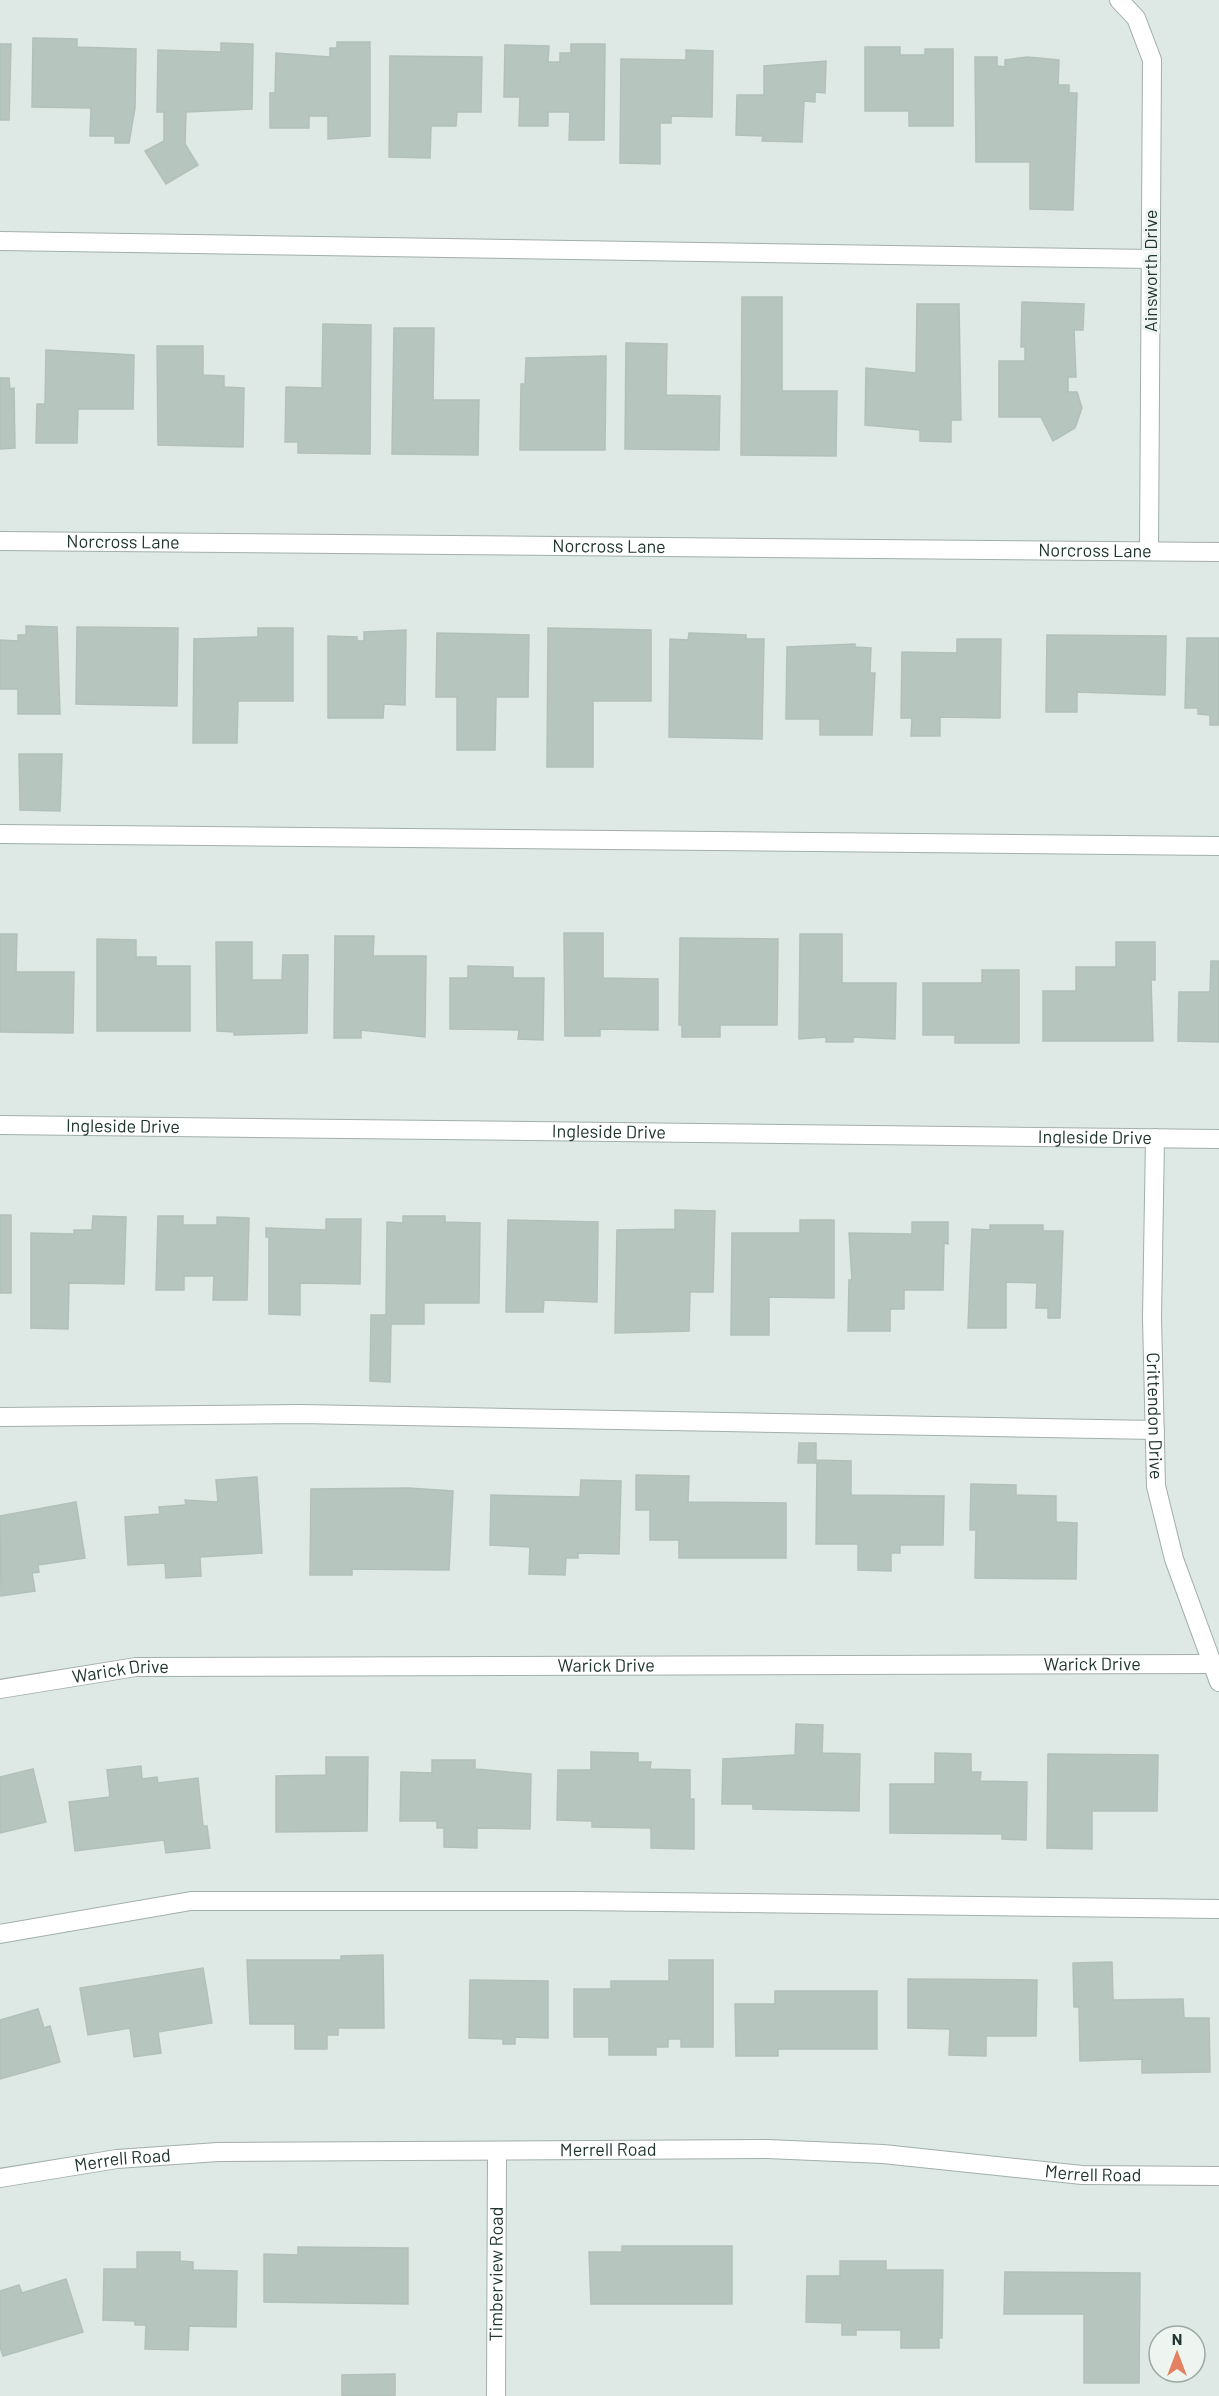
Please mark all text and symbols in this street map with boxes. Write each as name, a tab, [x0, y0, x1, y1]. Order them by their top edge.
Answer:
street label: Ainsworth Drive	[1139, 210, 1161, 332]
street label: Norcross Lane	[66, 530, 180, 553]
street label: Norcross Lane	[552, 534, 666, 557]
street label: Norcross Lane	[1038, 538, 1152, 561]
street label: Ingleside Drive	[66, 1114, 180, 1137]
street label: Ingleside Drive	[552, 1119, 666, 1143]
street label: Ingleside Drive	[1038, 1125, 1152, 1148]
street label: Crittendon Drive	[1143, 1352, 1168, 1480]
street label: Warick Drive	[1043, 1652, 1141, 1674]
street label: Warick Drive	[557, 1654, 655, 1676]
street label: Warick Drive	[70, 1655, 169, 1687]
street label: Merrell Road	[560, 2138, 657, 2160]
street label: Merrell Road	[73, 2143, 171, 2176]
street label: Merrell Road	[1044, 2159, 1142, 2185]
street label: Timberview Road	[484, 2207, 507, 2341]
north arrow	[1147, 2324, 1207, 2384]
text: N	[1172, 2329, 1182, 2348]

